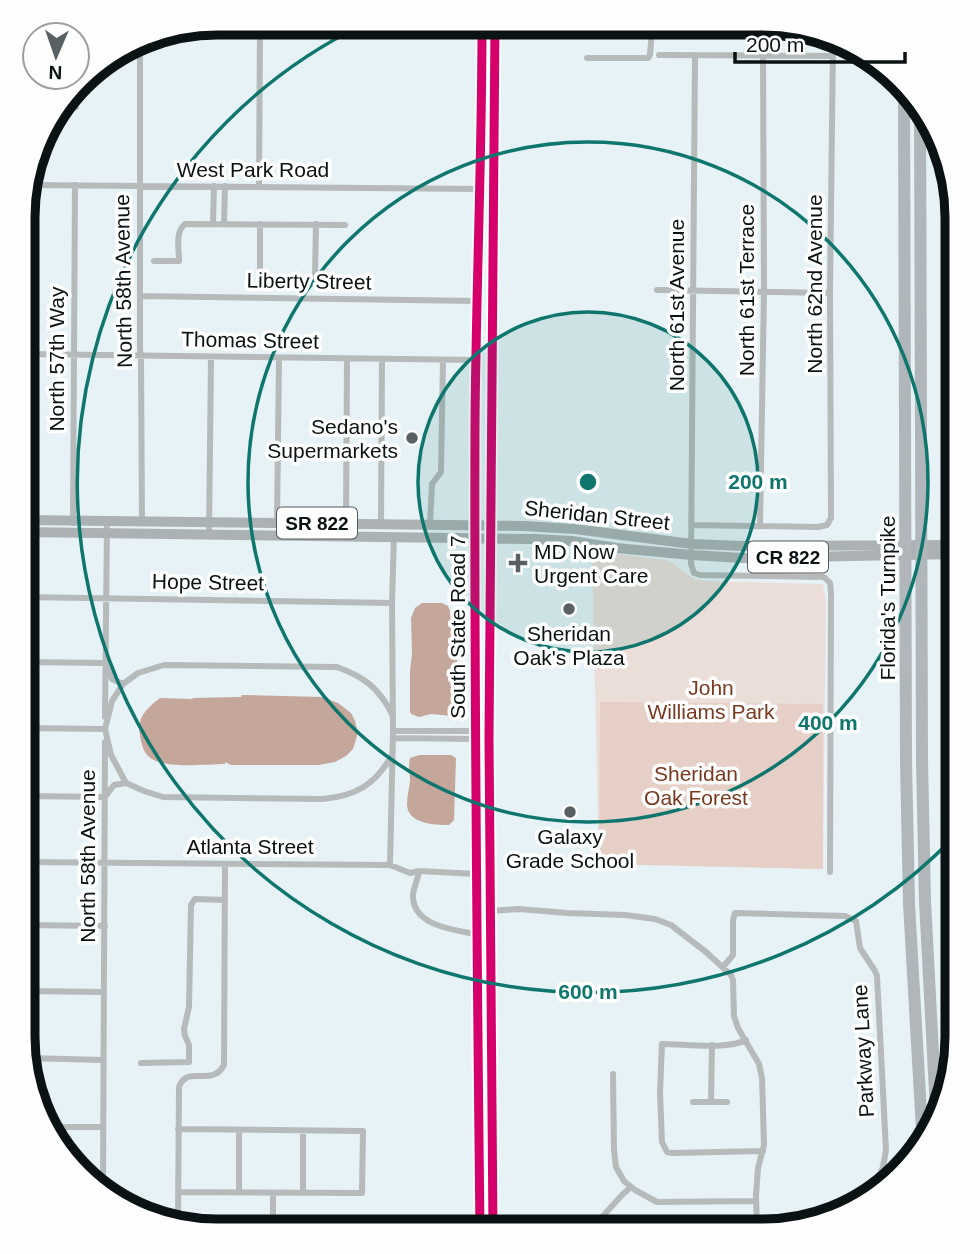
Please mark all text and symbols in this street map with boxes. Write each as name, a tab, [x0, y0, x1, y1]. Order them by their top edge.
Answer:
north arrow	[21, 21, 91, 91]
scale bar	[735, 21, 905, 65]
text: 200 m	[746, 33, 804, 56]
text: N	[48, 62, 63, 83]
street label: West Park Road	[177, 158, 329, 181]
street label: North 58th Avenue	[110, 194, 136, 368]
street label: North 62nd Avenue	[803, 194, 826, 374]
street label: North 61st Terrace	[735, 204, 758, 376]
street label: North 61st Avenue	[665, 219, 688, 391]
street label: Liberty Street	[246, 268, 372, 294]
street label: North 57th Way	[45, 286, 68, 432]
street label: Thomas Street	[181, 327, 319, 353]
place label: Sedano's Supermarkets	[267, 415, 398, 462]
marker: Sedano's Supermarkets	[404, 430, 420, 446]
centre of rings	[576, 470, 600, 494]
text: 200 m	[728, 470, 788, 493]
street label: Sheridan Street	[523, 496, 671, 534]
road number: SR 822	[277, 508, 357, 538]
street label: Florida's Turnpike	[876, 515, 899, 681]
street label: South State Road 7	[446, 535, 469, 719]
place label: MD Now Urgent Care	[534, 540, 648, 587]
road number: CR 822	[748, 542, 828, 572]
marker: MD Now Urgent Care	[508, 553, 528, 573]
street label: Hope Street	[152, 570, 264, 594]
marker: Sheridan Oak's Plaza	[561, 601, 577, 617]
place label: Sheridan Oak's Plaza	[513, 622, 625, 669]
park label: John Williams Park	[647, 676, 775, 723]
text: 400 m	[798, 711, 858, 734]
park label: Sheridan Oak Forest	[644, 762, 748, 809]
street label: North 58th Avenue	[76, 769, 99, 943]
marker: Galaxy Grade School	[562, 804, 578, 820]
place label: Galaxy Grade School	[506, 825, 634, 872]
street label: Atlanta Street	[186, 835, 314, 858]
text: 600 m	[558, 980, 618, 1003]
street label: Parkway Lane	[848, 984, 878, 1118]

